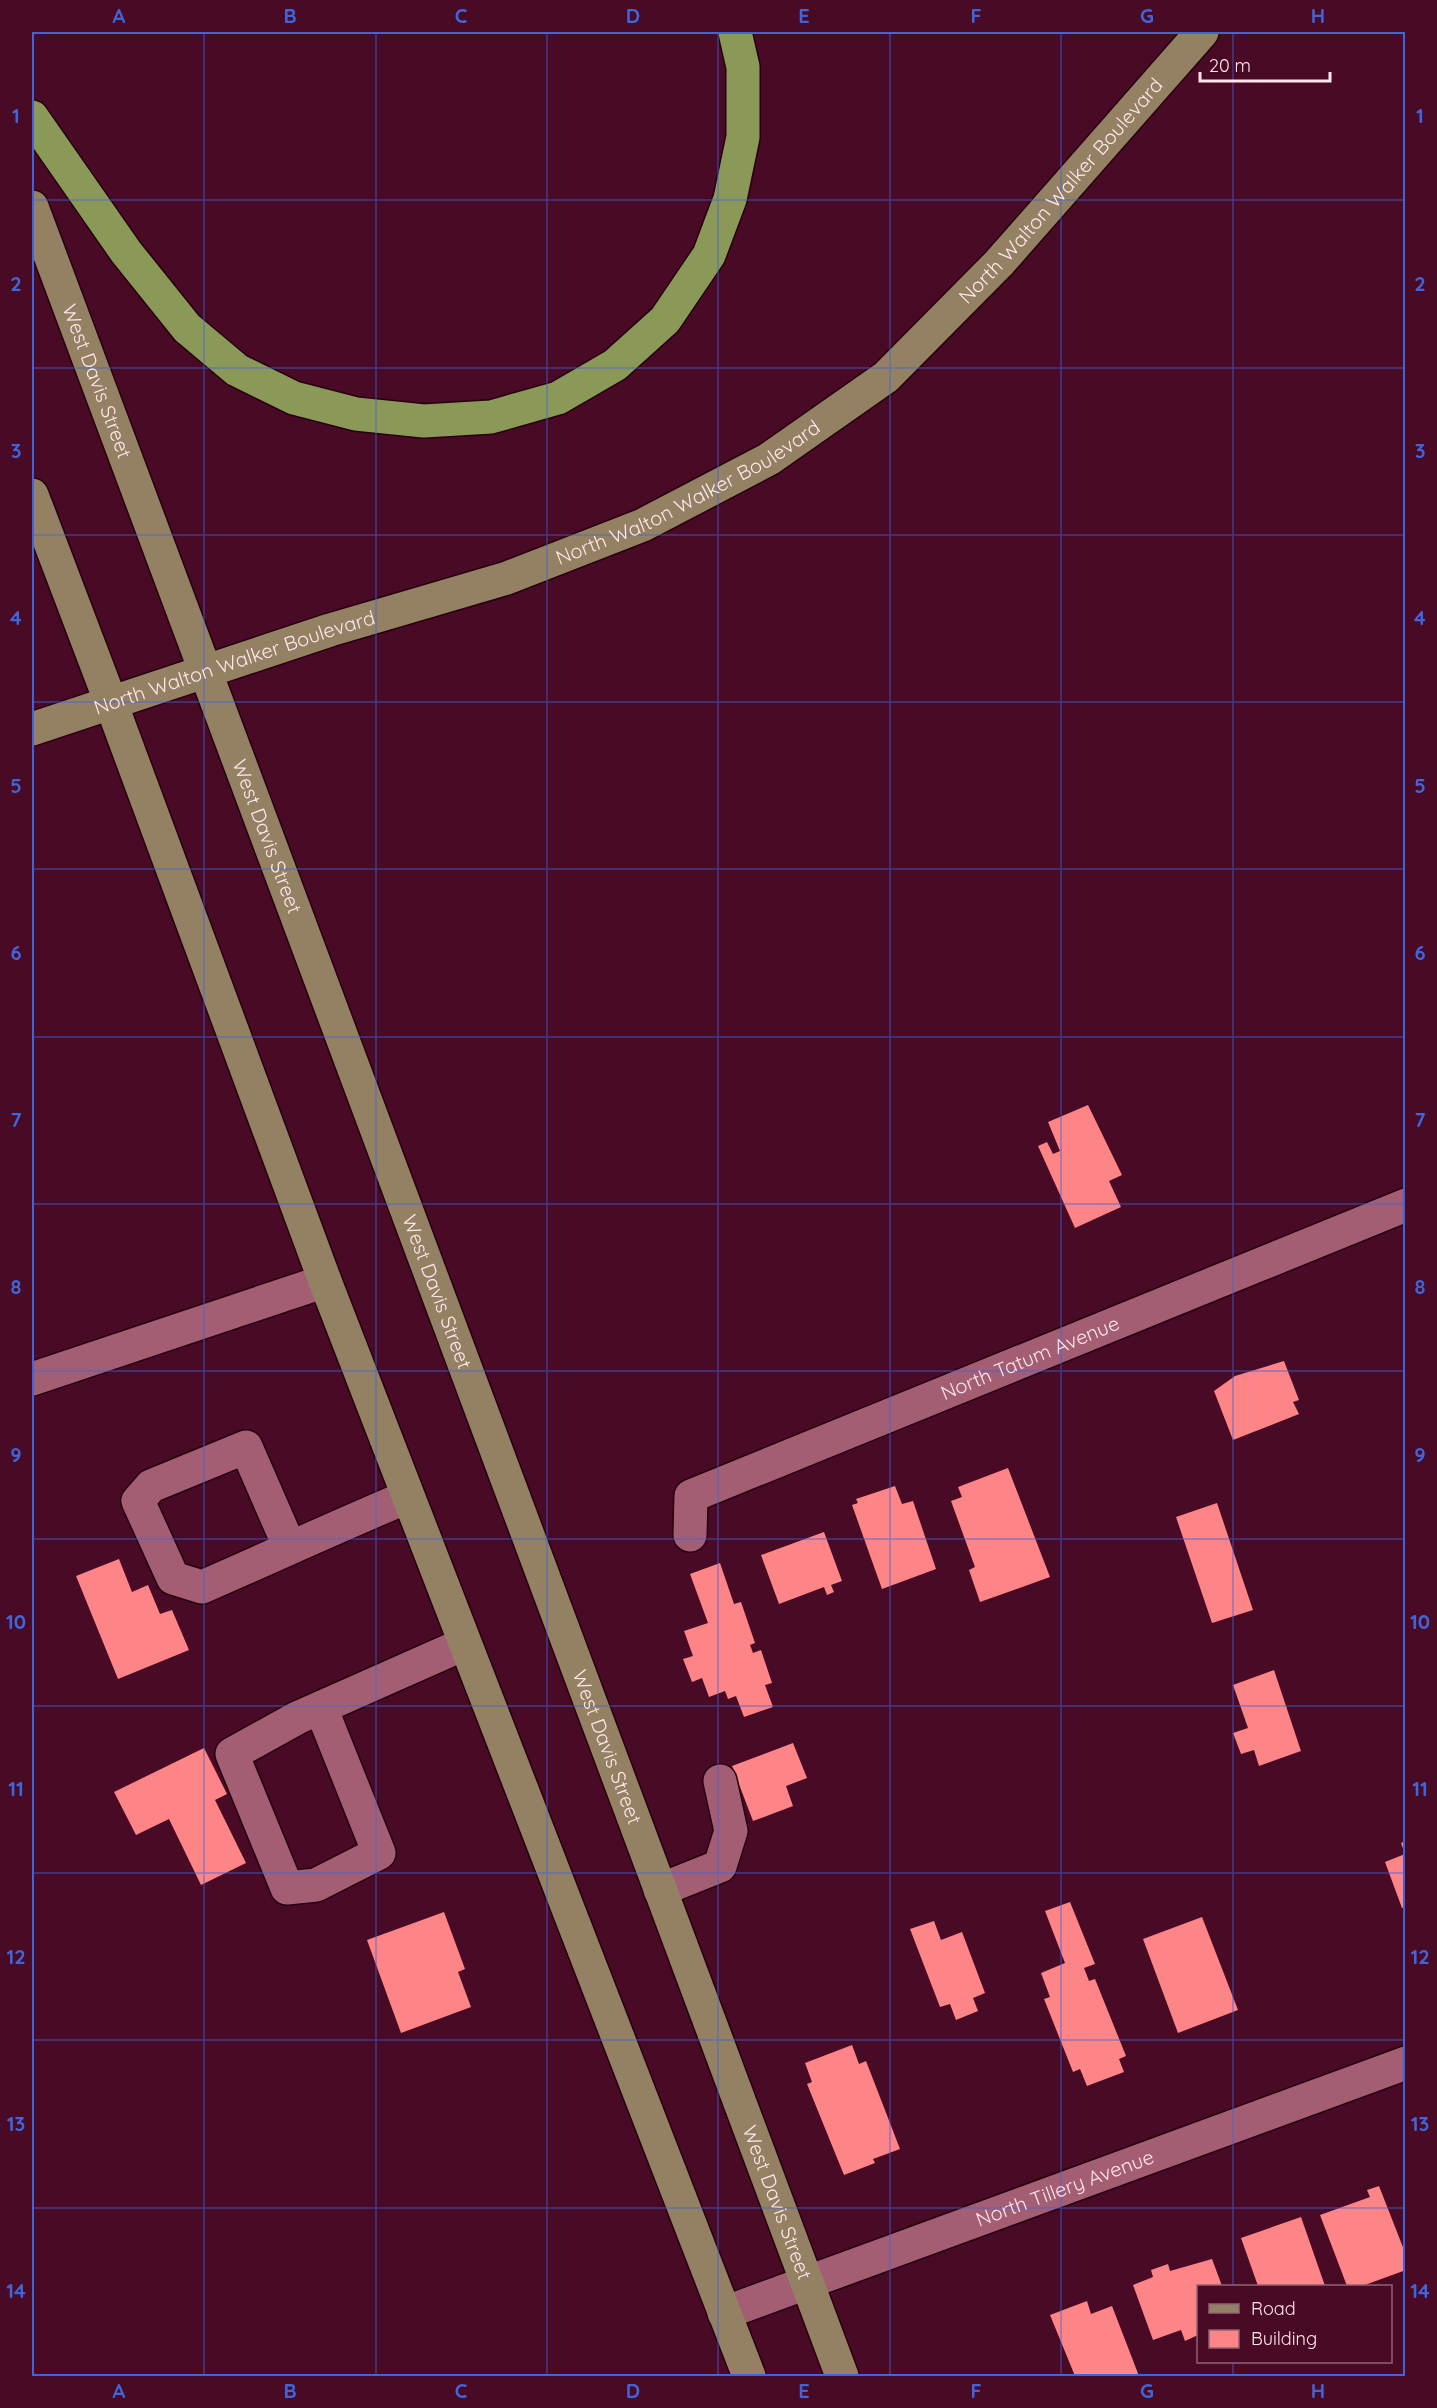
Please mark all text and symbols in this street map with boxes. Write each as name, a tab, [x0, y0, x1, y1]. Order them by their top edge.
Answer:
text: A	[113, 3, 126, 28]
text: B	[283, 3, 297, 28]
text: C	[455, 3, 468, 28]
text: D	[626, 3, 640, 28]
text: E	[798, 3, 810, 28]
text: F	[970, 3, 982, 28]
text: G	[1140, 3, 1154, 28]
text: H	[1311, 3, 1325, 28]
scale bar	[1200, 45, 1330, 83]
text: 20 m	[1209, 54, 1251, 77]
street label: North Walton Walker Boulevard	[953, 73, 1168, 309]
text: 1	[12, 103, 20, 128]
text: 1	[1416, 103, 1424, 128]
text: 2	[10, 271, 22, 296]
text: 2	[1414, 271, 1426, 296]
street label: West Davis Street	[57, 300, 138, 462]
street label: North Walton Walker Boulevard	[552, 414, 825, 570]
text: 3	[11, 438, 21, 463]
text: 3	[1415, 438, 1425, 463]
text: 4	[10, 605, 22, 630]
street label: North Walton Walker Boulevard	[90, 605, 378, 720]
text: 4	[1414, 605, 1426, 630]
street label: West Davis Street	[227, 756, 308, 917]
text: 5	[10, 773, 22, 798]
text: 5	[1414, 773, 1426, 798]
text: 6	[10, 940, 22, 965]
text: 6	[1414, 940, 1426, 965]
text: 7	[11, 1107, 22, 1132]
text: 7	[1415, 1107, 1426, 1132]
street label: West Davis Street	[397, 1211, 478, 1372]
text: 8	[11, 1274, 22, 1299]
text: 8	[1415, 1274, 1426, 1299]
street label: North Tatum Avenue	[937, 1310, 1123, 1405]
text: 9	[10, 1442, 22, 1467]
text: 9	[1414, 1442, 1426, 1467]
text: 10	[6, 1609, 26, 1634]
text: 10	[1410, 1609, 1430, 1634]
street label: West Davis Street	[567, 1666, 648, 1828]
text: 11	[8, 1776, 24, 1801]
text: 11	[1412, 1776, 1428, 1801]
text: 12	[6, 1944, 26, 1969]
text: 12	[1410, 1944, 1430, 1969]
text: 13	[7, 2111, 25, 2136]
text: 13	[1411, 2111, 1429, 2136]
street label: West Davis Street	[737, 2122, 818, 2283]
street label: North Tillery Avenue	[972, 2144, 1157, 2232]
text: 14	[6, 2278, 26, 2303]
text: 14	[1410, 2278, 1430, 2303]
legend	[1197, 2285, 1392, 2363]
text: Road	[1251, 2297, 1296, 2320]
text: Building	[1251, 2327, 1317, 2350]
text: A	[113, 2378, 126, 2403]
text: B	[283, 2378, 297, 2403]
text: C	[455, 2378, 468, 2403]
text: D	[626, 2378, 640, 2403]
text: E	[798, 2378, 810, 2403]
text: F	[970, 2378, 982, 2403]
text: G	[1140, 2378, 1154, 2403]
text: H	[1311, 2378, 1325, 2403]

